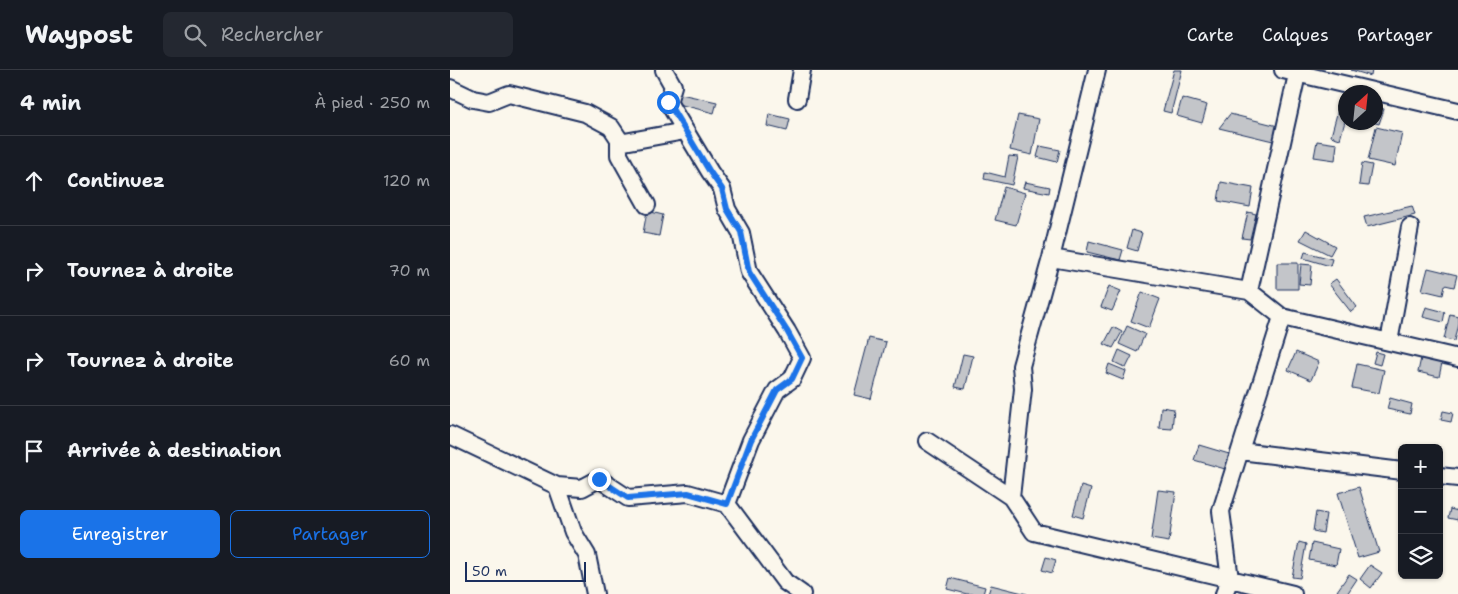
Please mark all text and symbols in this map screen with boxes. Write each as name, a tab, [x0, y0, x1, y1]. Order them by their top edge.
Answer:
search box	[163, 12, 513, 57]
text: Waypost	[25, 19, 133, 51]
icon: search	[181, 21, 209, 49]
text: Rechercher	[221, 22, 323, 47]
text: Carte	[1187, 23, 1234, 47]
text: Calques	[1262, 23, 1329, 47]
text: Partager	[1357, 23, 1433, 47]
north arrow	[1338, 85, 1383, 130]
text: 4 min	[20, 89, 81, 117]
route start	[657, 91, 680, 114]
text: À pied · 250 m	[314, 92, 430, 113]
icon: ahead	[20, 167, 48, 195]
text: Continuez	[67, 168, 165, 193]
text: 120 m	[383, 170, 430, 191]
icon: right	[20, 257, 48, 285]
text: Tournez à droite	[67, 258, 234, 283]
text: 70 m	[389, 260, 430, 281]
icon: right	[20, 347, 48, 375]
text: Tournez à droite	[67, 348, 234, 373]
text: 60 m	[389, 350, 430, 371]
icon: arrive	[20, 437, 48, 465]
text: Arrivée à destination	[67, 438, 281, 463]
map controls	[1398, 444, 1443, 579]
button: +	[1398, 444, 1443, 489]
route end	[588, 468, 611, 491]
button: −	[1398, 489, 1443, 534]
button: Enregistrer	[20, 510, 220, 558]
button: Partager	[230, 510, 430, 558]
button: layers	[1398, 534, 1443, 579]
scale bar	[465, 559, 586, 582]
text: 50 m	[472, 562, 507, 580]

